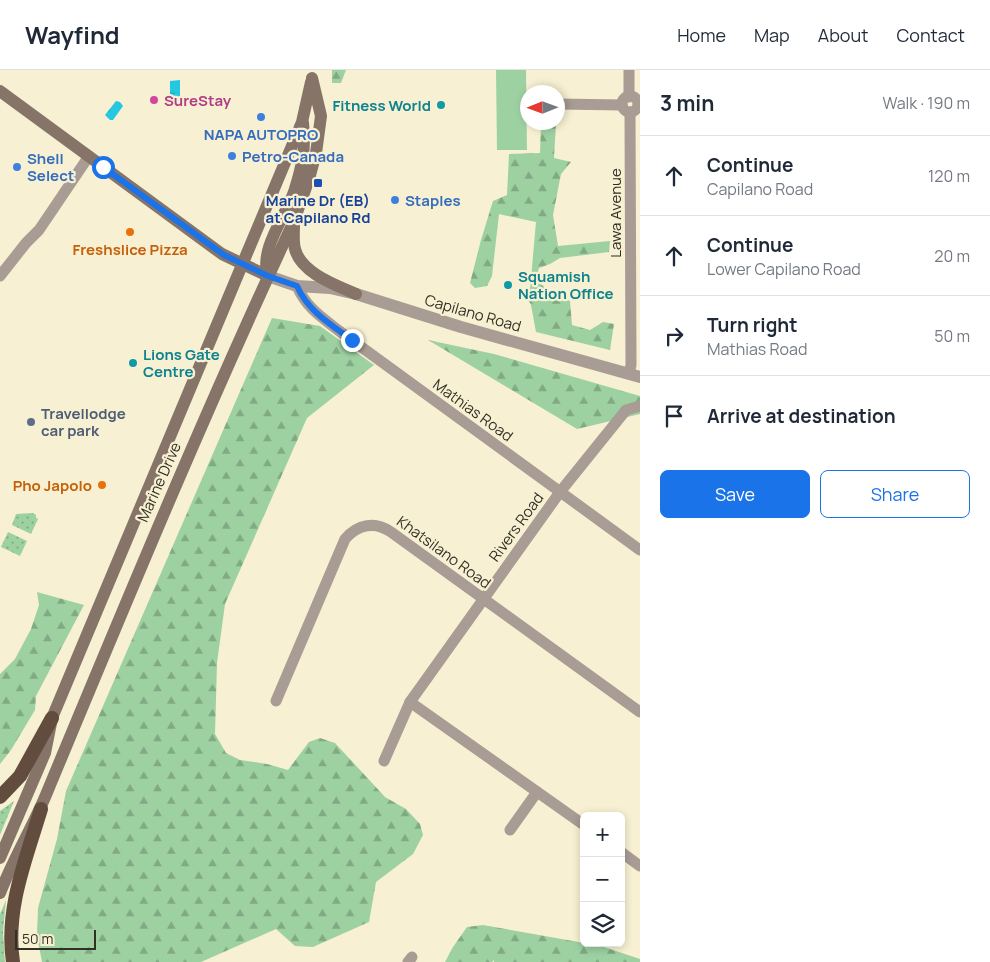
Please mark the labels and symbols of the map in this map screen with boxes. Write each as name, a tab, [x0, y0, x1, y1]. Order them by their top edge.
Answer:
north arrow	[520, 85, 565, 130]
place label: SureStay	[164, 90, 232, 111]
marker: SureStay	[148, 94, 160, 106]
place label: Fitness World	[332, 95, 431, 116]
marker: Fitness World	[435, 99, 447, 111]
marker: NAPA AUTOPRO	[255, 111, 267, 123]
place label: NAPA AUTOPRO	[204, 124, 318, 145]
place label: Petro-Canada	[242, 146, 344, 167]
place label: Shell Select	[27, 148, 74, 186]
marker: Petro-Canada	[226, 150, 238, 162]
route start	[92, 156, 115, 179]
marker: Shell Select	[11, 161, 23, 173]
street label: Lawa Avenue	[605, 168, 626, 258]
marker: Marine Dr (EB) at Capilano Rd	[312, 177, 324, 189]
place label: Marine Dr (EB) at Capilano Rd	[266, 190, 370, 228]
place label: Staples	[405, 190, 461, 211]
marker: Staples	[389, 194, 401, 206]
marker: Freshslice Pizza	[124, 226, 136, 238]
place label: Freshslice Pizza	[72, 239, 188, 260]
place label: Squamish Nation Office	[518, 266, 614, 304]
marker: Squamish Nation Office	[502, 279, 514, 291]
street label: Capilano Road	[422, 289, 524, 337]
route end	[341, 329, 364, 352]
place label: Lions Gate Centre	[143, 344, 220, 382]
marker: Lions Gate Centre	[127, 357, 139, 369]
street label: Mathias Road	[429, 374, 517, 446]
place label: Travellodge car park	[41, 403, 126, 441]
marker: Travellodge car park	[25, 416, 37, 428]
street label: Marine Drive	[132, 438, 186, 525]
place label: Pho Japolo	[13, 475, 92, 496]
marker: Pho Japolo	[96, 479, 108, 491]
street label: Rivers Road	[484, 488, 548, 566]
street label: Khatsilano Road	[393, 511, 495, 593]
scale bar	[15, 927, 96, 950]

